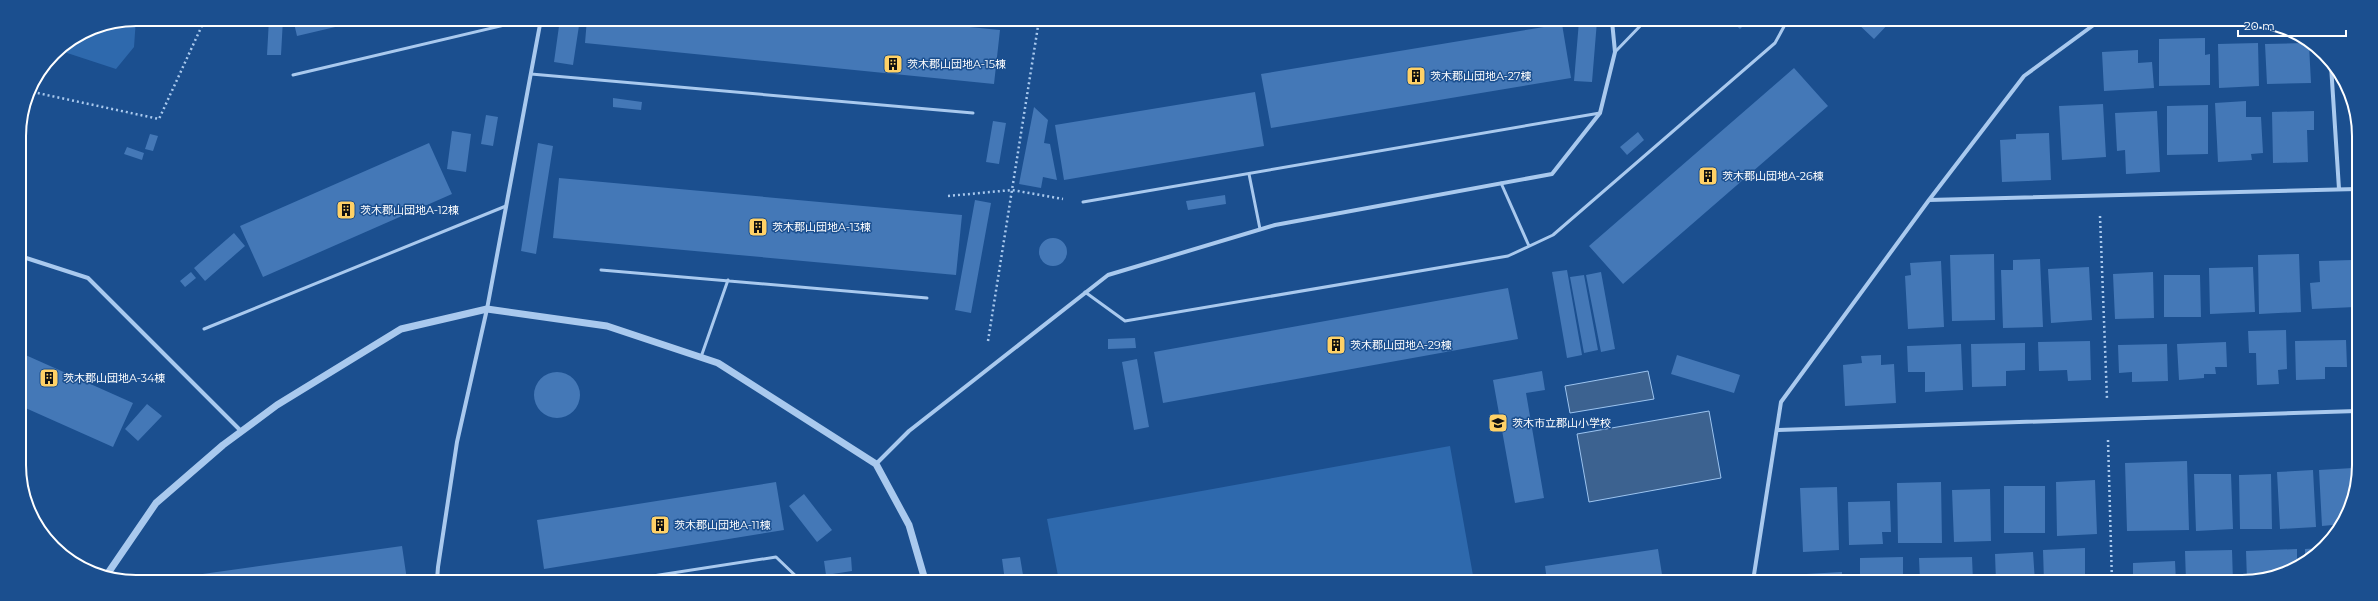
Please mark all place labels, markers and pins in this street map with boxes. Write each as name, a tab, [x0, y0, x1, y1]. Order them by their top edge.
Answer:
building icon: 茨木郡山団地A-15棟	[882, 53, 904, 75]
place label: 茨木郡山団地A-15棟	[907, 57, 1006, 71]
building icon: 茨木郡山団地A-27棟	[1405, 65, 1427, 87]
place label: 茨木郡山団地A-27棟	[1430, 69, 1532, 83]
building icon: 茨木郡山団地A-26棟	[1697, 165, 1719, 187]
place label: 茨木郡山団地A-26棟	[1722, 169, 1824, 183]
building icon: 茨木郡山団地A-12棟	[335, 199, 357, 221]
place label: 茨木郡山団地A-12棟	[360, 203, 459, 217]
building icon: 茨木郡山団地A-13棟	[747, 216, 769, 238]
place label: 茨木郡山団地A-13棟	[772, 220, 871, 234]
building icon: 茨木郡山団地A-29棟	[1325, 334, 1347, 356]
place label: 茨木郡山団地A-29棟	[1350, 338, 1452, 352]
building icon: 茨木郡山団地A-34棟	[38, 367, 60, 389]
place label: 茨木郡山団地A-34棟	[63, 371, 165, 385]
school or university icon: 茨木市立郡山小学校	[1487, 412, 1509, 434]
place label: 茨木市立郡山小学校	[1512, 416, 1611, 430]
building icon: 茨木郡山団地A-11棟	[649, 514, 671, 536]
place label: 茨木郡山団地A-11棟	[674, 518, 771, 532]

